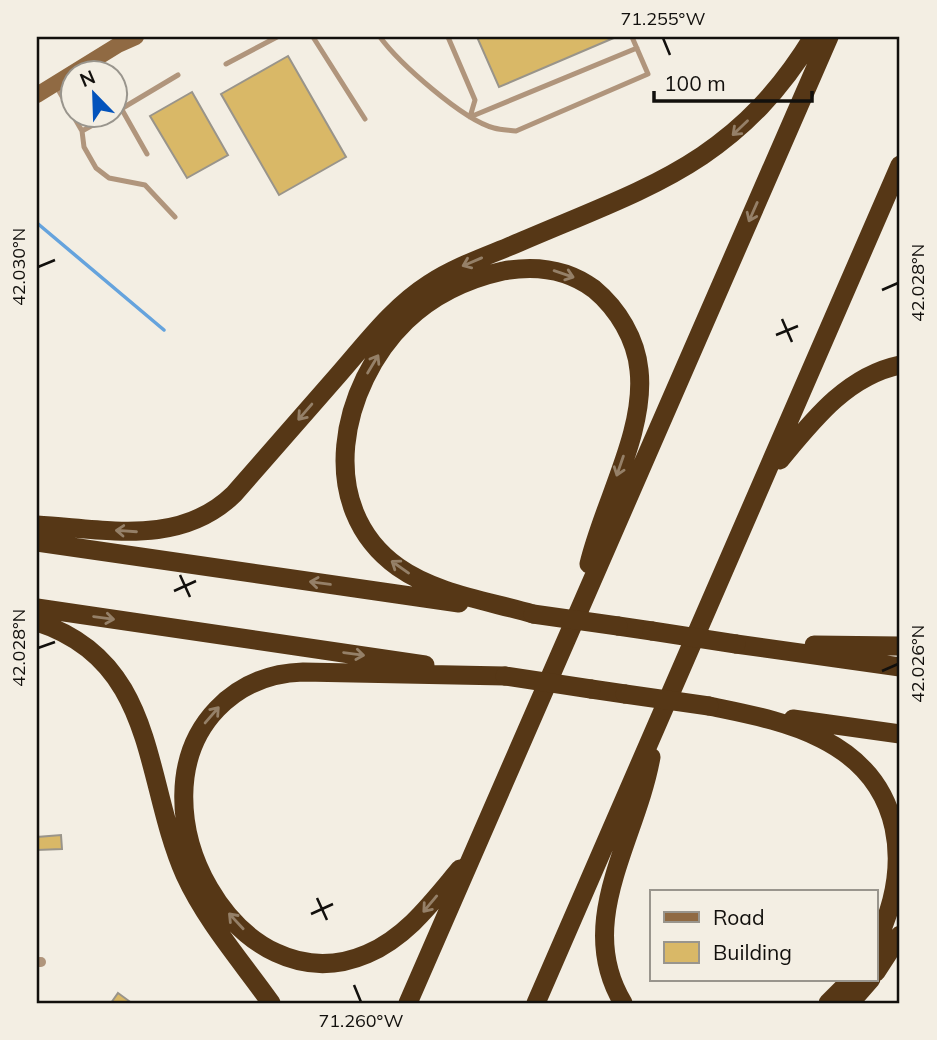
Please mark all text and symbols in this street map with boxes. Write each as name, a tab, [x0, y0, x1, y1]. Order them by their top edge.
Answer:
text: 71.255°W	[620, 7, 706, 30]
north arrow	[60, 60, 130, 130]
scale bar	[654, 60, 811, 104]
text: N	[76, 65, 99, 92]
text: 100 m	[664, 70, 726, 96]
one-way arrow	[732, 120, 749, 137]
one-way arrow	[746, 200, 759, 222]
text: 42.030°N	[7, 228, 30, 306]
text: 42.028°N	[906, 244, 929, 322]
one-way arrow	[462, 257, 484, 270]
one-way arrow	[553, 269, 575, 281]
one-way arrow	[366, 354, 380, 374]
one-way arrow	[297, 403, 313, 421]
one-way arrow	[613, 455, 625, 477]
one-way arrow	[115, 524, 137, 537]
one-way arrow	[391, 560, 410, 574]
one-way arrow	[309, 576, 332, 589]
text: 42.028°N	[7, 609, 30, 687]
one-way arrow	[92, 612, 115, 625]
text: 42.026°N	[906, 625, 929, 703]
one-way arrow	[342, 648, 365, 661]
one-way arrow	[203, 707, 219, 725]
legend	[650, 890, 878, 981]
one-way arrow	[422, 895, 438, 913]
text: Road	[713, 904, 764, 930]
one-way arrow	[227, 913, 244, 930]
text: Building	[713, 939, 792, 965]
text: 71.260°W	[318, 1009, 404, 1032]

